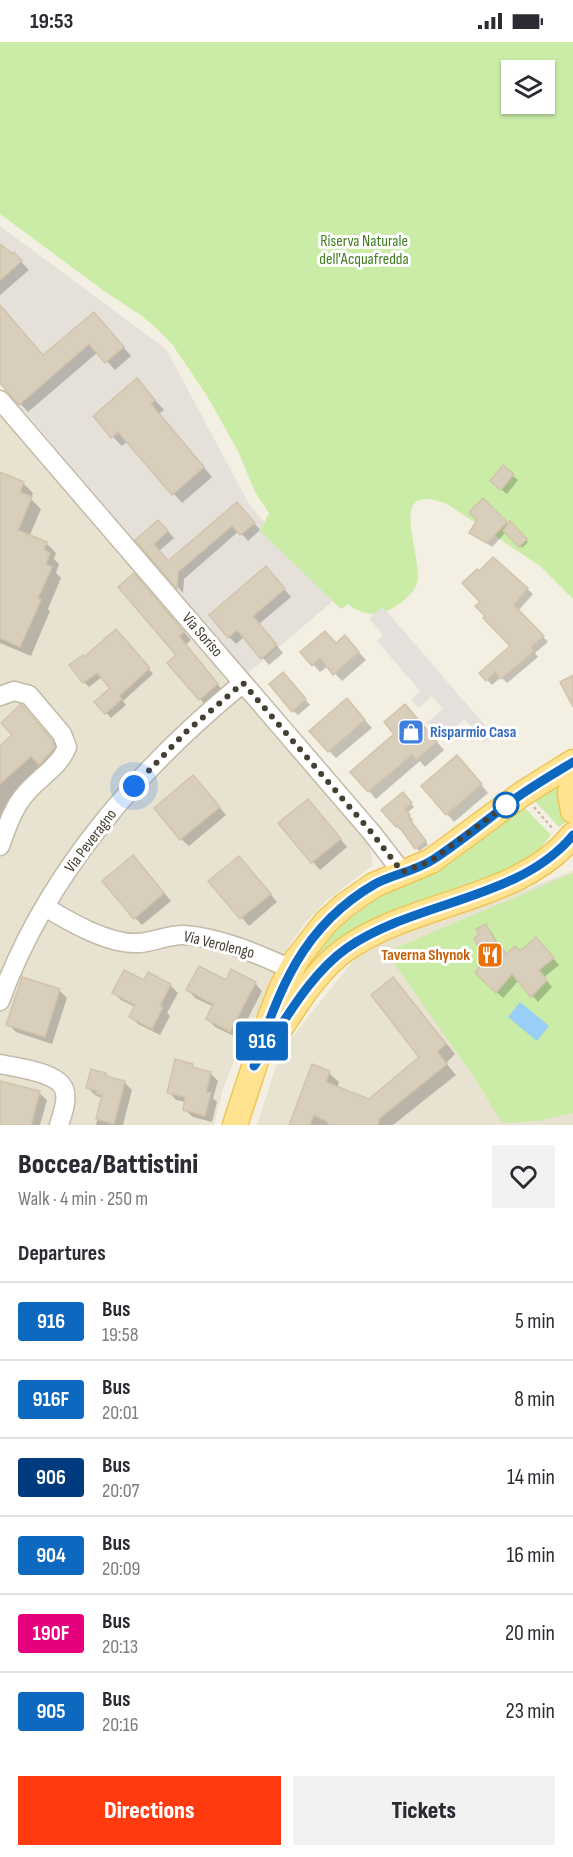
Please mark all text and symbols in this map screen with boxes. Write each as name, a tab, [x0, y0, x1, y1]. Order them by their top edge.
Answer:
text: 19:53	[30, 8, 73, 35]
map controls	[501, 60, 555, 114]
button: layers	[501, 60, 555, 114]
park label: Riserva Naturale dell'Acquafredda	[319, 232, 409, 269]
street label: Via Soriso	[178, 609, 226, 661]
shop icon: Risparmio Casa	[396, 717, 426, 747]
place label: Risparmio Casa	[430, 723, 516, 742]
your location	[119, 771, 149, 801]
unlabelled marker	[493, 792, 519, 818]
street label: Via Peveragno	[61, 805, 121, 877]
street label: Via Verolengo	[182, 927, 256, 963]
restaurant icon: Taverna Shynok	[475, 940, 505, 970]
place label: Taverna Shynok	[381, 946, 470, 965]
line badge: 916	[228, 1022, 296, 1060]
text: 916	[248, 1029, 276, 1054]
button: heart	[492, 1145, 555, 1208]
text: Boccea/Battistini	[18, 1148, 198, 1181]
text: Walk · 4 min · 250 m	[18, 1187, 148, 1211]
text: Departures	[18, 1240, 106, 1267]
text: Bus	[102, 1296, 131, 1323]
text: 5 min	[515, 1308, 555, 1335]
text: 916	[37, 1309, 65, 1334]
text: 19:58	[102, 1323, 138, 1347]
text: Bus	[102, 1374, 131, 1401]
text: 8 min	[514, 1386, 555, 1413]
text: 916F	[33, 1387, 69, 1412]
text: 20:01	[102, 1401, 139, 1425]
text: Bus	[102, 1452, 131, 1479]
text: 14 min	[507, 1464, 555, 1491]
text: 906	[36, 1465, 66, 1490]
text: 20:07	[102, 1479, 140, 1503]
text: Bus	[102, 1530, 131, 1557]
text: 16 min	[507, 1542, 555, 1569]
text: 904	[36, 1543, 66, 1568]
text: 20:09	[102, 1557, 140, 1581]
text: Bus	[102, 1608, 131, 1635]
text: 20 min	[505, 1620, 555, 1647]
text: 190F	[33, 1621, 69, 1646]
text: 20:13	[102, 1635, 138, 1659]
text: Bus	[102, 1686, 131, 1713]
text: 23 min	[506, 1698, 555, 1725]
text: 905	[36, 1699, 66, 1724]
text: 20:16	[102, 1713, 138, 1737]
button: Directions	[18, 1776, 281, 1845]
button: Tickets	[293, 1776, 555, 1845]

